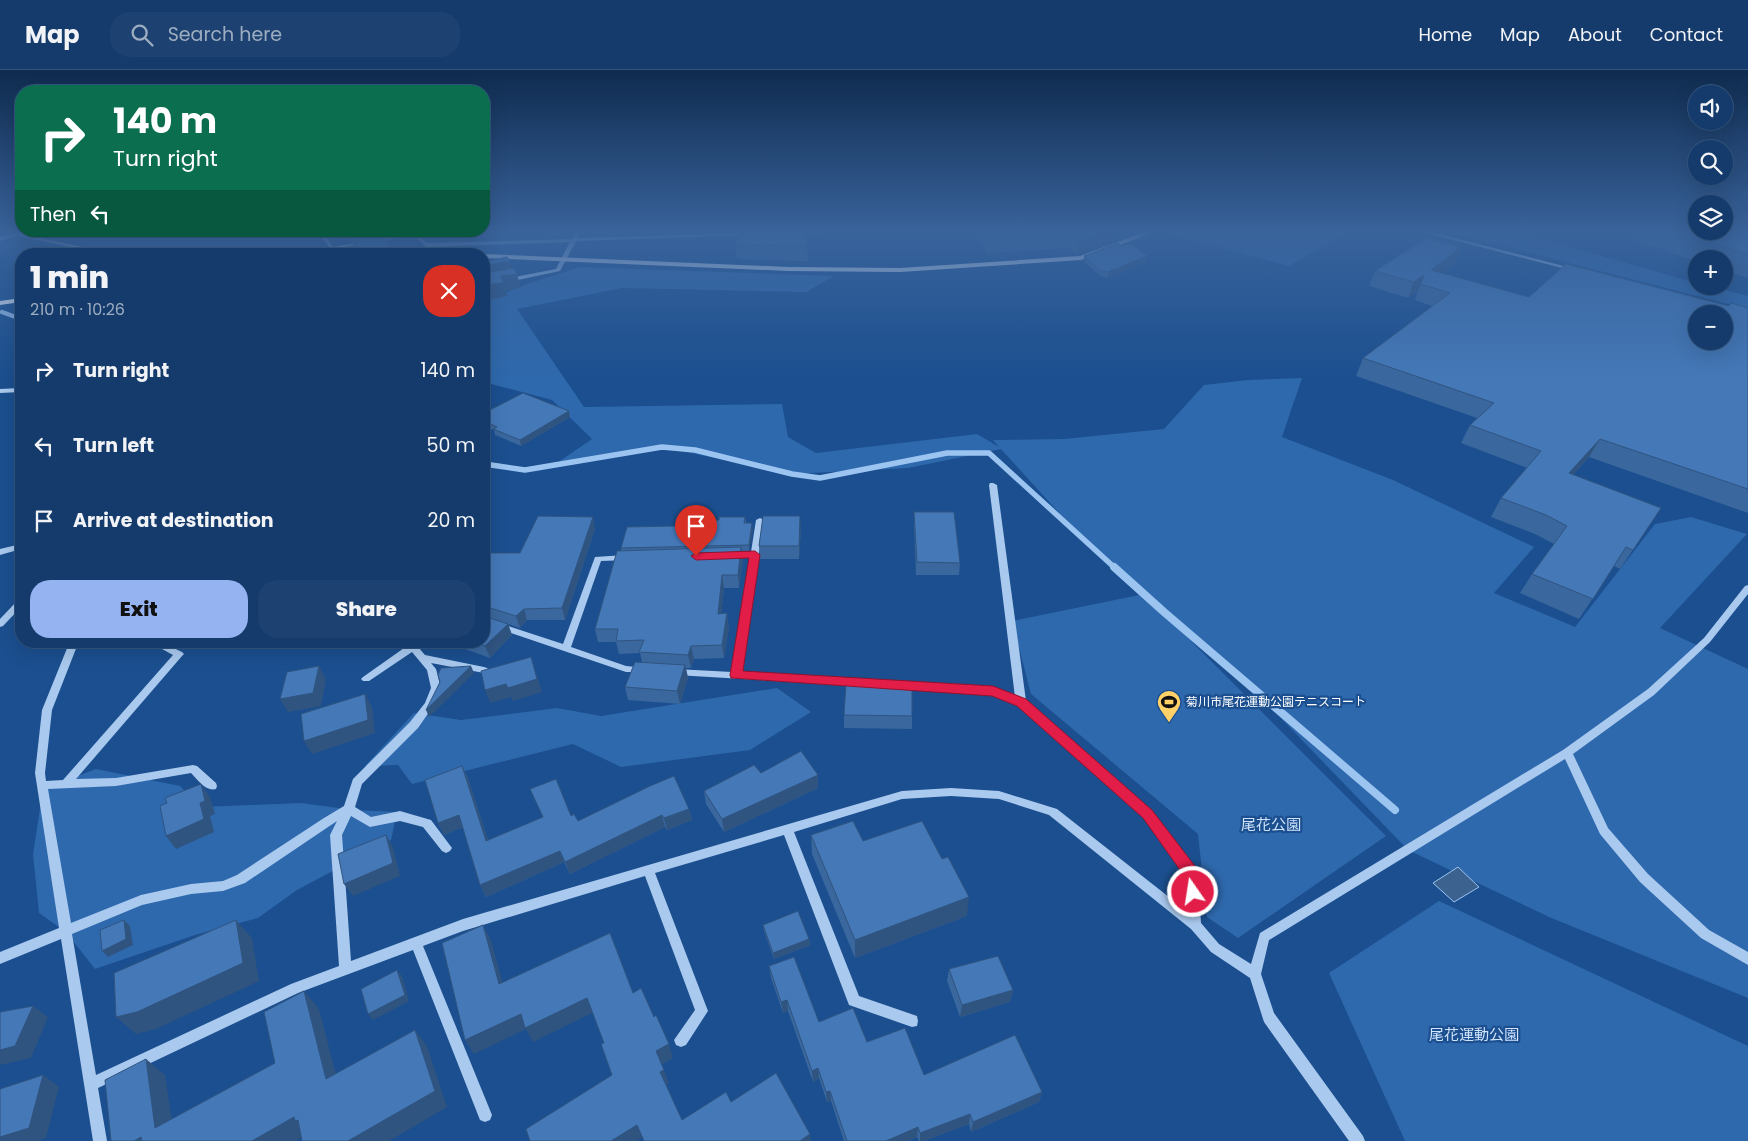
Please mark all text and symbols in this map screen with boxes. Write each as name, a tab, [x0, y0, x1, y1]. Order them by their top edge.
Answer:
search box	[110, 12, 460, 57]
text: Map	[25, 18, 80, 51]
icon: search	[128, 21, 156, 49]
text: Search here	[168, 21, 282, 48]
text: Home	[1418, 22, 1472, 47]
text: Map	[1500, 22, 1540, 47]
text: About	[1568, 22, 1622, 47]
text: Contact	[1650, 22, 1723, 47]
map controls	[1688, 85, 1733, 350]
button: sound	[1688, 85, 1733, 130]
text: 140 m	[113, 96, 217, 145]
icon: right	[30, 105, 95, 170]
button: search	[1688, 140, 1733, 185]
text: Turn right	[113, 143, 218, 174]
button: layers	[1688, 195, 1733, 240]
icon: left	[86, 200, 114, 228]
text: Then	[30, 201, 76, 228]
button: +	[1688, 250, 1733, 295]
text: 1 min	[30, 256, 109, 299]
button: close	[423, 265, 475, 317]
text: 210 m · 10:26	[30, 298, 125, 321]
button: −	[1688, 305, 1733, 350]
icon: right	[30, 357, 58, 385]
text: Turn right	[73, 357, 169, 384]
text: 140 m	[420, 357, 475, 384]
icon: left	[30, 432, 58, 460]
text: Turn left	[73, 432, 154, 459]
text: 50 m	[426, 432, 475, 459]
pin	[675, 505, 717, 556]
icon: arrive	[30, 507, 58, 535]
text: Arrive at destination	[73, 507, 274, 534]
text: 20 m	[427, 507, 475, 534]
icon: arrive	[682, 512, 710, 540]
button: Exit	[30, 580, 248, 638]
button: Share	[258, 580, 475, 638]
sports icon: 菊川市尾花運動公園テニスコート	[1156, 689, 1182, 723]
place label: 菊川市尾花運動公園テニスコート	[1186, 693, 1366, 710]
park label: 尾花公園	[1241, 814, 1301, 835]
position arrow	[1166, 865, 1218, 917]
park label: 尾花運動公園	[1429, 1024, 1519, 1045]

